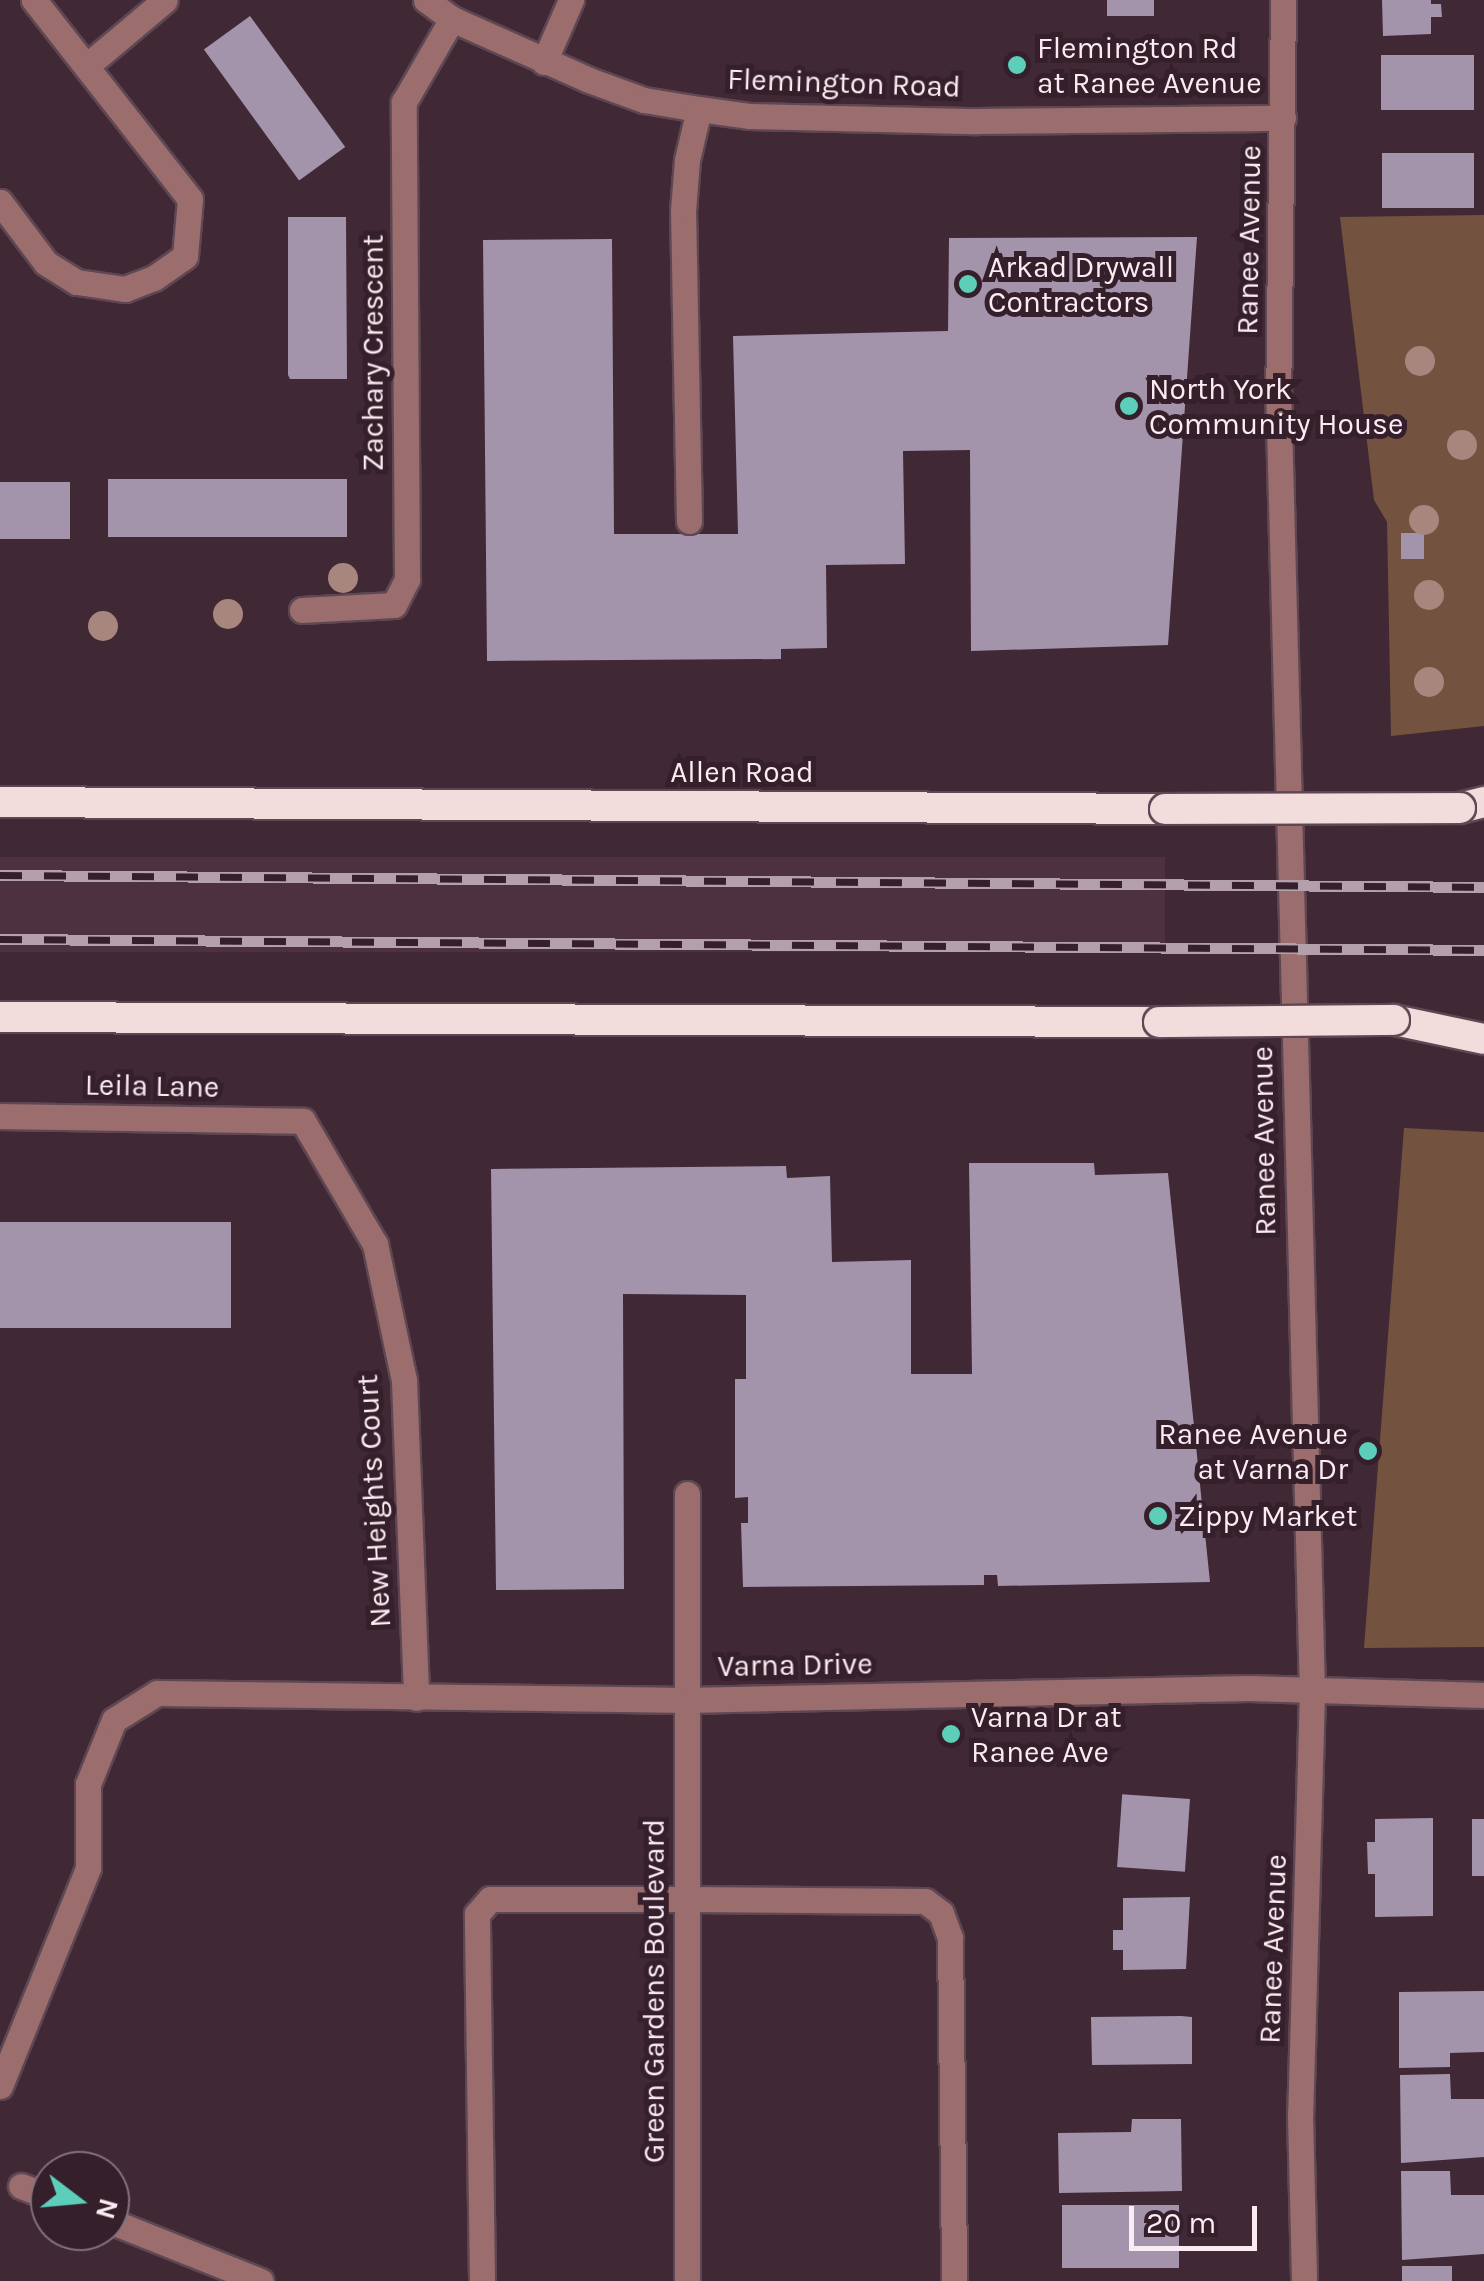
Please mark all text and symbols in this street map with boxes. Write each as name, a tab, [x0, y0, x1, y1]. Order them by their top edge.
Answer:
place label: Flemington Rd at Ranee Avenue	[1037, 30, 1262, 100]
marker: Flemington Rd at Ranee Avenue	[1006, 54, 1028, 76]
street label: Flemington Road	[727, 61, 961, 105]
street label: Ranee Avenue	[1229, 145, 1269, 335]
street label: Zachary Crescent	[355, 235, 391, 471]
place label: Arkad Drywall Contractors	[988, 249, 1174, 320]
marker: Arkad Drywall Contractors	[957, 273, 979, 295]
place label: North York Community House	[1149, 371, 1403, 442]
marker: North York Community House	[1118, 395, 1140, 417]
street label: Allen Road	[670, 754, 814, 790]
street label: Ranee Avenue	[1244, 1046, 1284, 1236]
street label: Leila Lane	[84, 1067, 220, 1105]
street label: New Heights Court	[349, 1373, 399, 1629]
place label: Ranee Avenue at Varna Dr	[1158, 1416, 1348, 1486]
marker: Ranee Avenue at Varna Dr	[1357, 1440, 1379, 1462]
place label: Zippy Market	[1178, 1498, 1357, 1534]
marker: Zippy Market	[1147, 1505, 1169, 1527]
street label: Varna Drive	[717, 1646, 873, 1684]
place label: Varna Dr at Ranee Ave	[971, 1699, 1122, 1770]
marker: Varna Dr at Ranee Ave	[940, 1723, 962, 1745]
street label: Green Gardens Boulevard	[636, 1819, 672, 2163]
street label: Ranee Avenue	[1252, 1854, 1294, 2044]
north arrow	[30, 2151, 130, 2251]
scale bar	[1134, 2186, 1262, 2248]
text: N	[89, 2195, 126, 2223]
text: 20 m	[1146, 2205, 1216, 2241]

